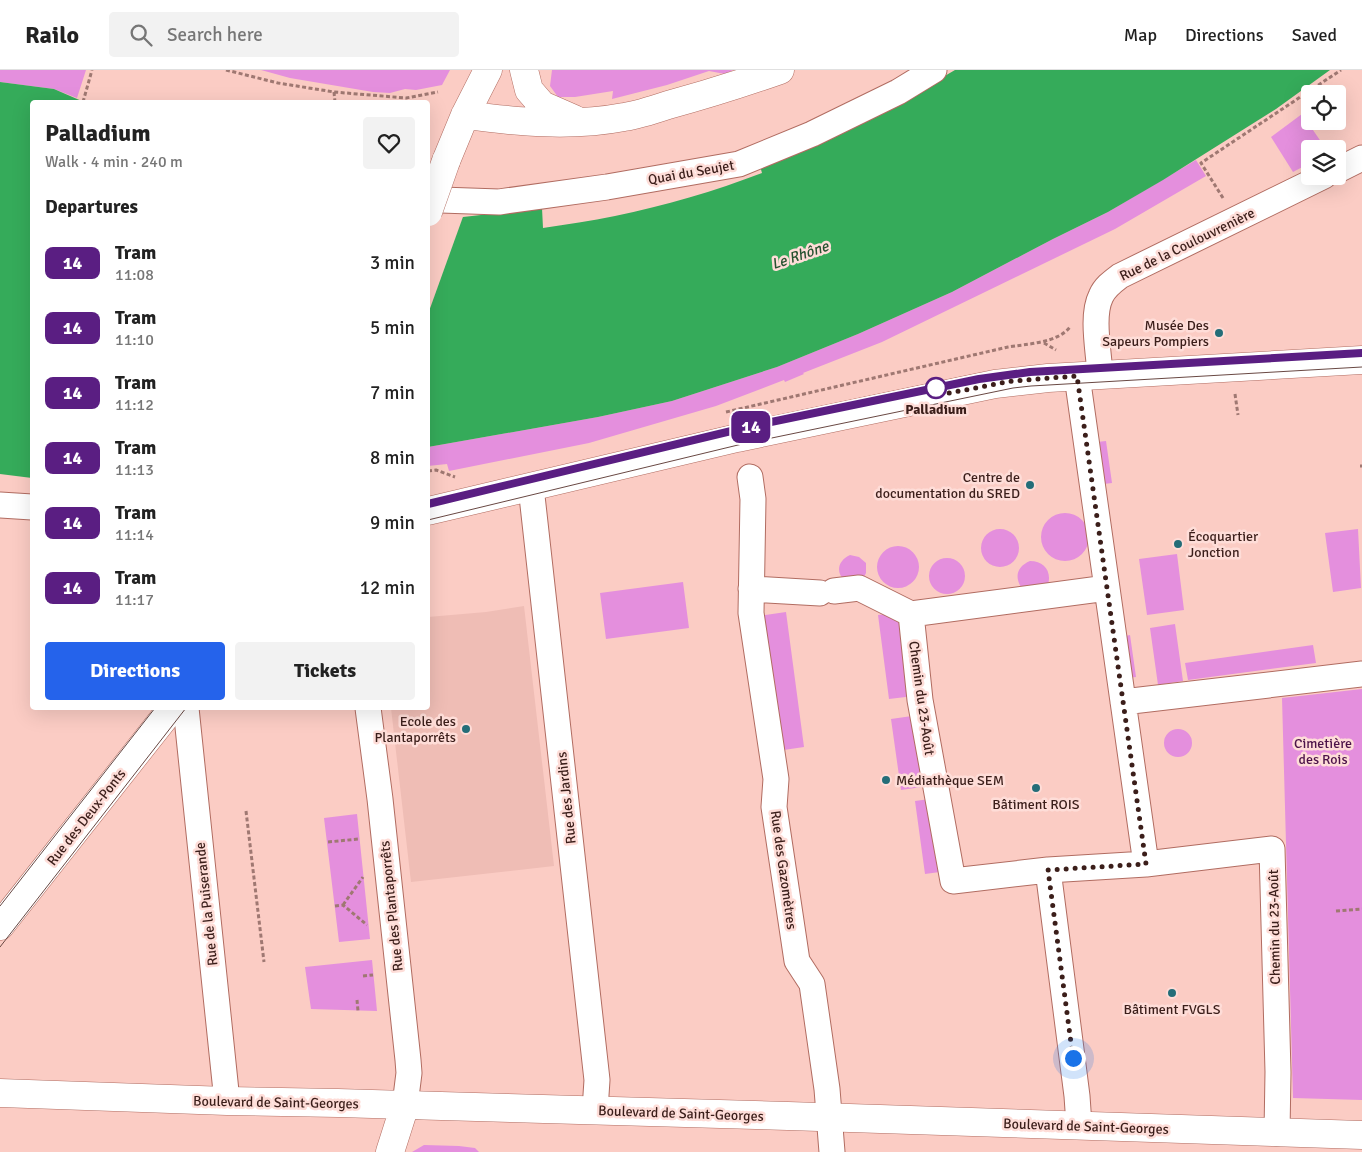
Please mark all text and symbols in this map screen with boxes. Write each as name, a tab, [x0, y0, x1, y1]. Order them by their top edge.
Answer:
search box	[109, 12, 459, 57]
text: Railo	[25, 20, 79, 50]
icon: search	[127, 21, 155, 49]
text: Search here	[167, 23, 263, 47]
text: Map	[1124, 24, 1157, 46]
text: Directions	[1185, 24, 1264, 46]
text: Saved	[1292, 24, 1337, 46]
map controls	[1301, 85, 1346, 185]
button: locate	[1301, 85, 1346, 130]
button: heart	[363, 117, 415, 169]
text: Palladium	[45, 118, 151, 148]
button: layers	[1301, 140, 1346, 185]
text: Walk · 4 min · 240 m	[45, 152, 183, 172]
street label: Quai du Seujet	[647, 157, 736, 188]
text: Departures	[45, 195, 138, 219]
street label: Rue de la Coulouvrenière	[1117, 204, 1258, 285]
water label: Le Rhône	[769, 236, 832, 273]
text: Tram	[115, 241, 156, 265]
text: 3 min	[370, 251, 415, 275]
text: 14	[63, 252, 82, 274]
text: 11:08	[115, 265, 154, 285]
text: Tram	[115, 306, 156, 330]
text: 5 min	[370, 316, 415, 340]
text: 14	[63, 317, 82, 339]
place label: Musée Des Sapeurs Pompiers	[1102, 317, 1209, 350]
marker: Musée Des Sapeurs Pompiers	[1213, 327, 1225, 339]
text: 11:10	[115, 330, 154, 350]
text: Tram	[115, 371, 156, 395]
marker: Palladium	[925, 377, 947, 399]
text: 7 min	[370, 381, 415, 405]
text: 14	[63, 382, 82, 404]
text: 11:12	[115, 395, 154, 415]
place label: Palladium	[905, 401, 967, 418]
line badge: 14	[728, 411, 774, 443]
text: 14	[741, 416, 761, 438]
text: Tram	[115, 436, 156, 460]
text: 8 min	[370, 446, 415, 470]
text: 14	[63, 447, 82, 469]
text: 11:13	[115, 460, 154, 480]
place label: Centre de documentation du SRED	[875, 469, 1020, 502]
marker: Centre de documentation du SRED	[1024, 479, 1036, 491]
text: Tram	[115, 501, 156, 525]
text: 9 min	[370, 511, 415, 535]
text: 14	[63, 512, 82, 534]
text: 11:14	[115, 525, 154, 545]
place label: Écoquartier Jonction	[1188, 528, 1259, 561]
marker: Écoquartier Jonction	[1172, 538, 1184, 550]
text: Tram	[115, 566, 156, 590]
text: 12 min	[360, 576, 415, 600]
text: 14	[63, 577, 82, 599]
text: 11:17	[115, 590, 154, 610]
street label: Chemin du 23-Août	[905, 640, 938, 756]
button: Directions	[45, 642, 225, 700]
button: Tickets	[235, 642, 415, 700]
place label: Ecole des Plantaporrêts	[374, 713, 456, 746]
marker: Ecole des Plantaporrêts	[460, 723, 472, 735]
park label: Cimetière des Rois	[1294, 735, 1352, 768]
street label: Rue des Jardins	[553, 751, 580, 845]
street label: Rue des Deux-Ponts	[43, 766, 129, 869]
place label: Médiathèque SEM	[896, 772, 1004, 789]
marker: Médiathèque SEM	[880, 774, 892, 786]
marker: Bâtiment ROIS	[1030, 782, 1042, 794]
place label: Bâtiment ROIS	[992, 796, 1080, 813]
street label: Rue des Gazomètres	[767, 809, 800, 931]
street label: Rue des Plantaporrêts	[376, 840, 407, 972]
street label: Rue de la Puiserande	[192, 841, 221, 967]
street label: Chemin du 23-Août	[1265, 869, 1284, 985]
marker: Bâtiment FVGLS	[1166, 987, 1178, 999]
place label: Bâtiment FVGLS	[1123, 1001, 1221, 1018]
your location	[1061, 1046, 1086, 1071]
street label: Boulevard de Saint-Georges	[193, 1093, 359, 1112]
street label: Boulevard de Saint-Georges	[598, 1102, 764, 1125]
street label: Boulevard de Saint-Georges	[1003, 1115, 1169, 1138]

